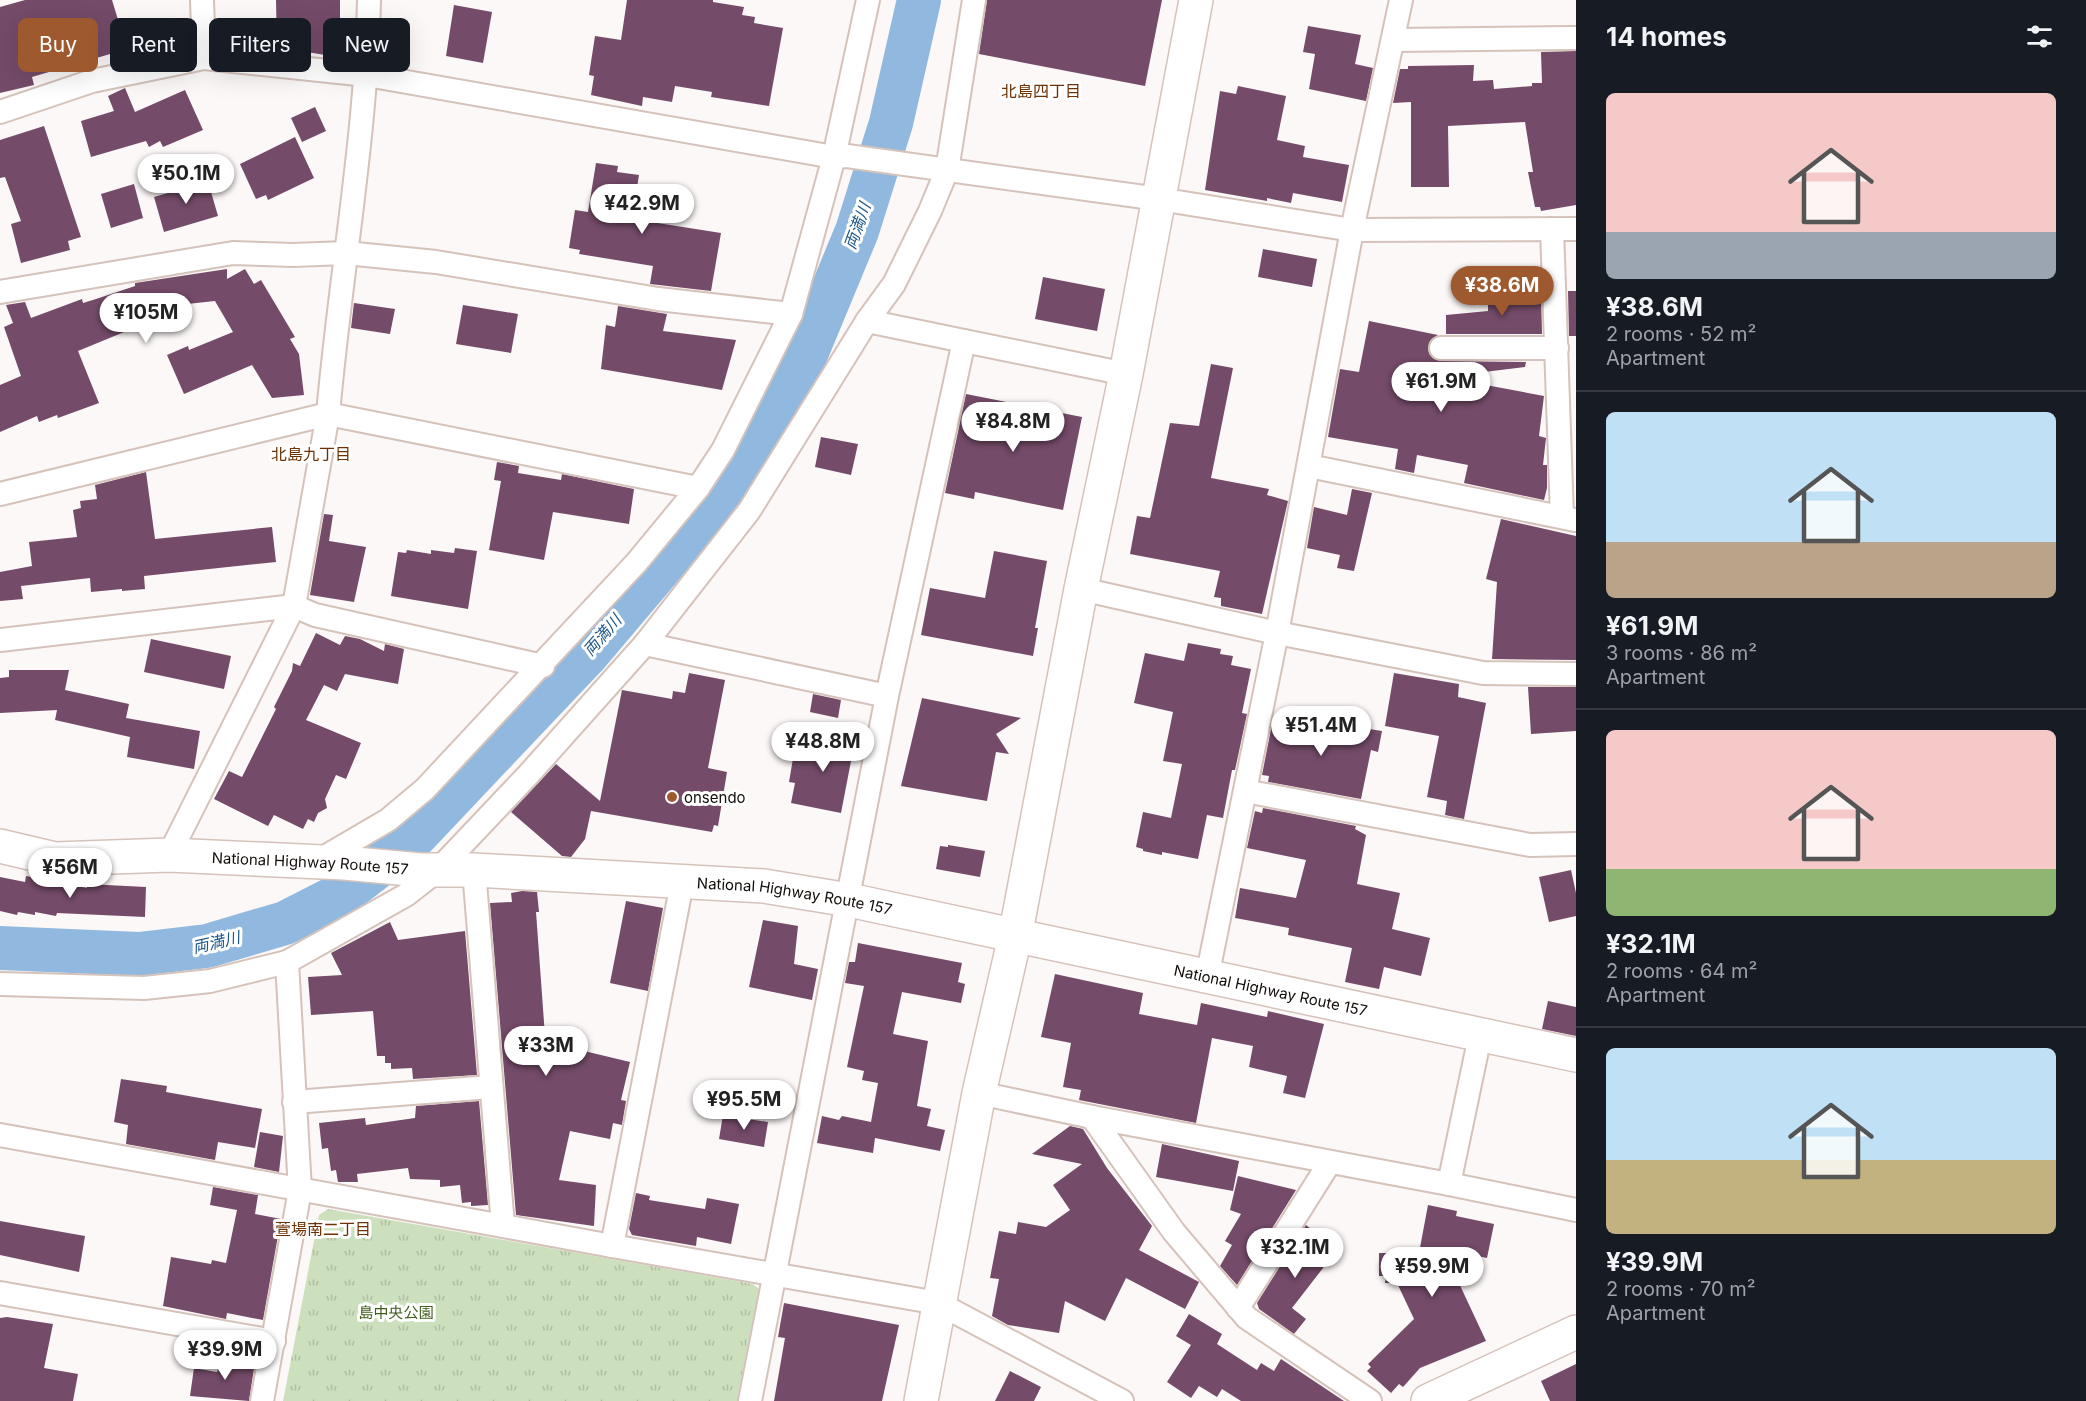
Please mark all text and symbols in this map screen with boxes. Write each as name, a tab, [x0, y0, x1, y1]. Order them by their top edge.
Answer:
chip: Buy	[18, 18, 98, 72]
chip: Rent	[110, 18, 197, 72]
chip: Filters	[209, 18, 311, 72]
chip: New	[323, 18, 410, 72]
icon: filters	[2023, 20, 2056, 53]
text: 14 homes	[1606, 21, 1727, 52]
district label: 北島四丁目	[1001, 81, 1081, 101]
icon: home	[1777, 132, 1885, 240]
pin: ¥50.1M	[137, 154, 235, 205]
text: ¥50.1M	[151, 161, 221, 185]
pin: ¥42.9M	[593, 184, 691, 235]
text: ¥42.9M	[604, 191, 680, 215]
water label: 両満川	[839, 198, 875, 252]
pin: ¥38.6M	[1453, 266, 1551, 317]
text: ¥38.6M	[1465, 273, 1539, 297]
text: ¥38.6M	[1606, 291, 1703, 322]
pin: ¥105M	[104, 293, 188, 344]
text: ¥105M	[114, 300, 178, 324]
text: 2 rooms · 52 m²	[1606, 322, 1756, 346]
text: Apartment	[1606, 346, 1705, 370]
pin: ¥61.9M	[1392, 362, 1490, 413]
text: ¥61.9M	[1405, 369, 1477, 393]
pin: ¥84.8M	[964, 402, 1062, 453]
text: ¥84.8M	[975, 409, 1051, 433]
district label: 北島九丁目	[271, 444, 351, 464]
icon: home	[1777, 451, 1885, 559]
water label: 両満川	[579, 609, 627, 660]
text: ¥61.9M	[1606, 610, 1698, 641]
text: 3 rooms · 86 m²	[1606, 641, 1757, 665]
text: Apartment	[1606, 665, 1705, 689]
pin: ¥51.4M	[1272, 706, 1370, 757]
text: ¥51.4M	[1285, 713, 1357, 737]
pin: ¥48.8M	[774, 722, 872, 773]
text: ¥48.8M	[785, 729, 861, 753]
icon: home	[1777, 769, 1885, 877]
place label: onsendo	[684, 788, 746, 807]
marker: onsendo	[665, 790, 679, 804]
street label: National Highway Route 157	[211, 847, 409, 878]
pin: ¥56M	[34, 848, 106, 899]
text: ¥56M	[42, 855, 98, 879]
street label: National Highway Route 157	[696, 873, 894, 918]
water label: 両満川	[190, 926, 244, 957]
text: ¥32.1M	[1606, 928, 1696, 959]
text: 2 rooms · 64 m²	[1606, 959, 1757, 983]
street label: National Highway Route 157	[1172, 960, 1369, 1020]
text: Apartment	[1606, 983, 1705, 1007]
pin: ¥33M	[510, 1026, 582, 1077]
text: ¥33M	[518, 1033, 574, 1057]
pin: ¥95.5M	[695, 1080, 793, 1131]
text: ¥95.5M	[707, 1087, 781, 1111]
icon: home	[1777, 1087, 1885, 1195]
district label: 萱場南二丁目	[275, 1219, 371, 1239]
pin: ¥32.1M	[1246, 1228, 1344, 1279]
text: ¥32.1M	[1260, 1235, 1330, 1259]
text: ¥39.9M	[1606, 1246, 1703, 1277]
pin: ¥59.9M	[1383, 1247, 1481, 1298]
text: ¥59.9M	[1395, 1254, 1469, 1278]
text: 2 rooms · 70 m²	[1606, 1277, 1756, 1301]
text: Apartment	[1606, 1301, 1705, 1325]
park label: 島中央公園	[358, 1303, 434, 1322]
pin: ¥39.9M	[176, 1330, 274, 1381]
text: ¥39.9M	[188, 1337, 262, 1361]

